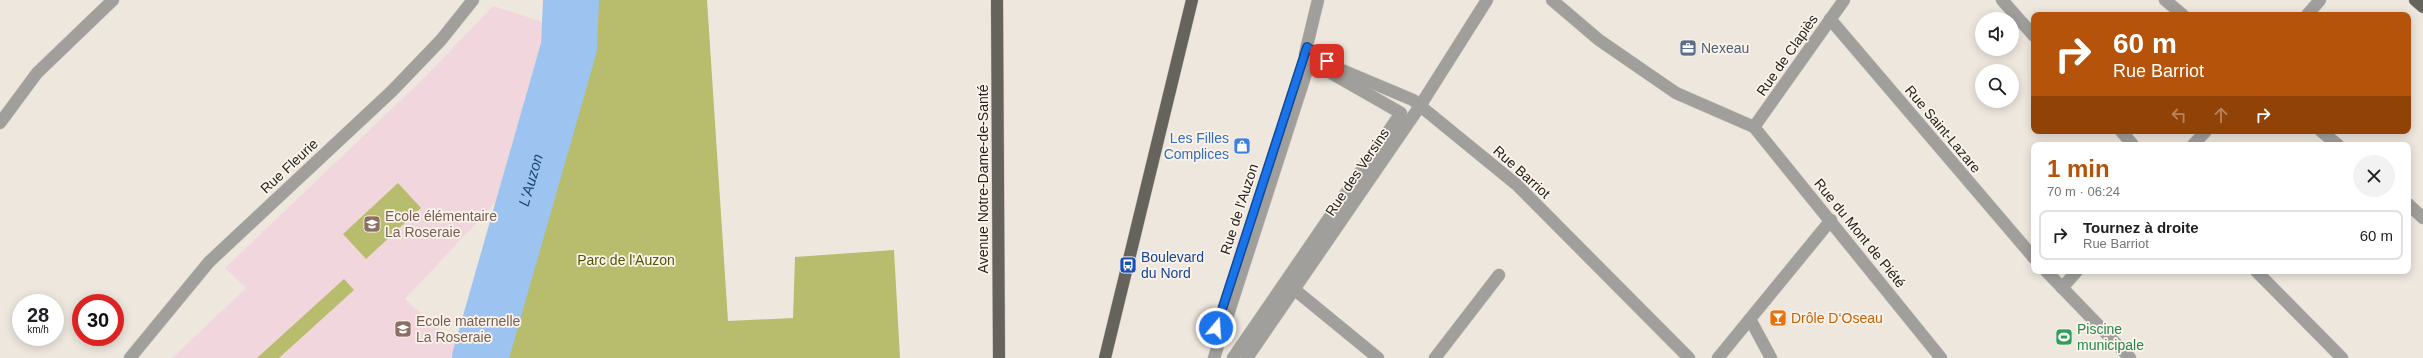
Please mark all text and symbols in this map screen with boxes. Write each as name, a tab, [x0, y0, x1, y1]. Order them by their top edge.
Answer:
street label: Rue de Clapiès	[1753, 11, 1821, 99]
map controls	[1975, 12, 2019, 108]
button: sound	[1975, 12, 2019, 56]
icon: right	[2047, 28, 2099, 80]
text: 60 m	[2113, 28, 2177, 59]
office icon: Nexeau	[1678, 38, 1698, 58]
place label: Nexeau	[1701, 40, 1749, 56]
pin	[1310, 44, 1344, 78]
icon: arrive	[1316, 50, 1338, 72]
text: Rue Barriot	[2113, 61, 2204, 81]
button: search	[1975, 64, 2019, 108]
street label: Rue Saint-Lazare	[1902, 82, 1984, 176]
street label: Avenue Notre-Dame-de-Santé	[975, 84, 991, 273]
icon: left	[2168, 104, 2190, 126]
icon: ahead	[2210, 104, 2232, 126]
icon: right	[2252, 104, 2274, 126]
street label: Rue des Versins	[1322, 125, 1392, 219]
place label: Les Filles Complices	[1164, 130, 1229, 162]
street label: Rue Fleurie	[257, 135, 321, 197]
shop icon: Les Filles Complices	[1232, 136, 1252, 156]
street label: Rue Barriot	[1490, 142, 1554, 202]
water label: L'Auzon	[515, 152, 546, 208]
text: 1 min	[2047, 155, 2110, 182]
button: close	[2353, 155, 2395, 197]
street label: Rue de l'Auzon	[1217, 162, 1261, 256]
street label: Rue du Mont de Piété	[1811, 175, 1909, 291]
text: 70 m · 06:24	[2047, 184, 2120, 199]
place label: Ecole élémentaire La Roseraie	[385, 208, 497, 240]
school or university icon: Ecole élémentaire La Roseraie	[362, 214, 382, 234]
text: Tournez à droite	[2083, 219, 2199, 236]
icon: right	[2049, 224, 2071, 246]
text: 60 m	[2360, 227, 2393, 244]
text: Rue Barriot	[2083, 236, 2149, 251]
place label: Boulevard du Nord	[1141, 249, 1204, 281]
park label: Parc de l'Auzon	[577, 252, 675, 268]
bus stop icon: Boulevard du Nord	[1118, 255, 1138, 275]
speed limit sign: 30	[72, 294, 124, 346]
text: 28	[27, 304, 49, 326]
position arrow	[1195, 307, 1237, 349]
bar icon: Drôle D‘Oseau	[1768, 308, 1788, 328]
place label: Drôle D‘Oseau	[1791, 310, 1883, 326]
place label: Ecole maternelle La Roseraie	[416, 313, 520, 345]
school or university icon: Ecole maternelle La Roseraie	[393, 319, 413, 339]
place label: Piscine municipale	[2077, 321, 2144, 353]
text: km/h	[27, 324, 49, 335]
sports icon: Piscine municipale	[2054, 327, 2074, 347]

